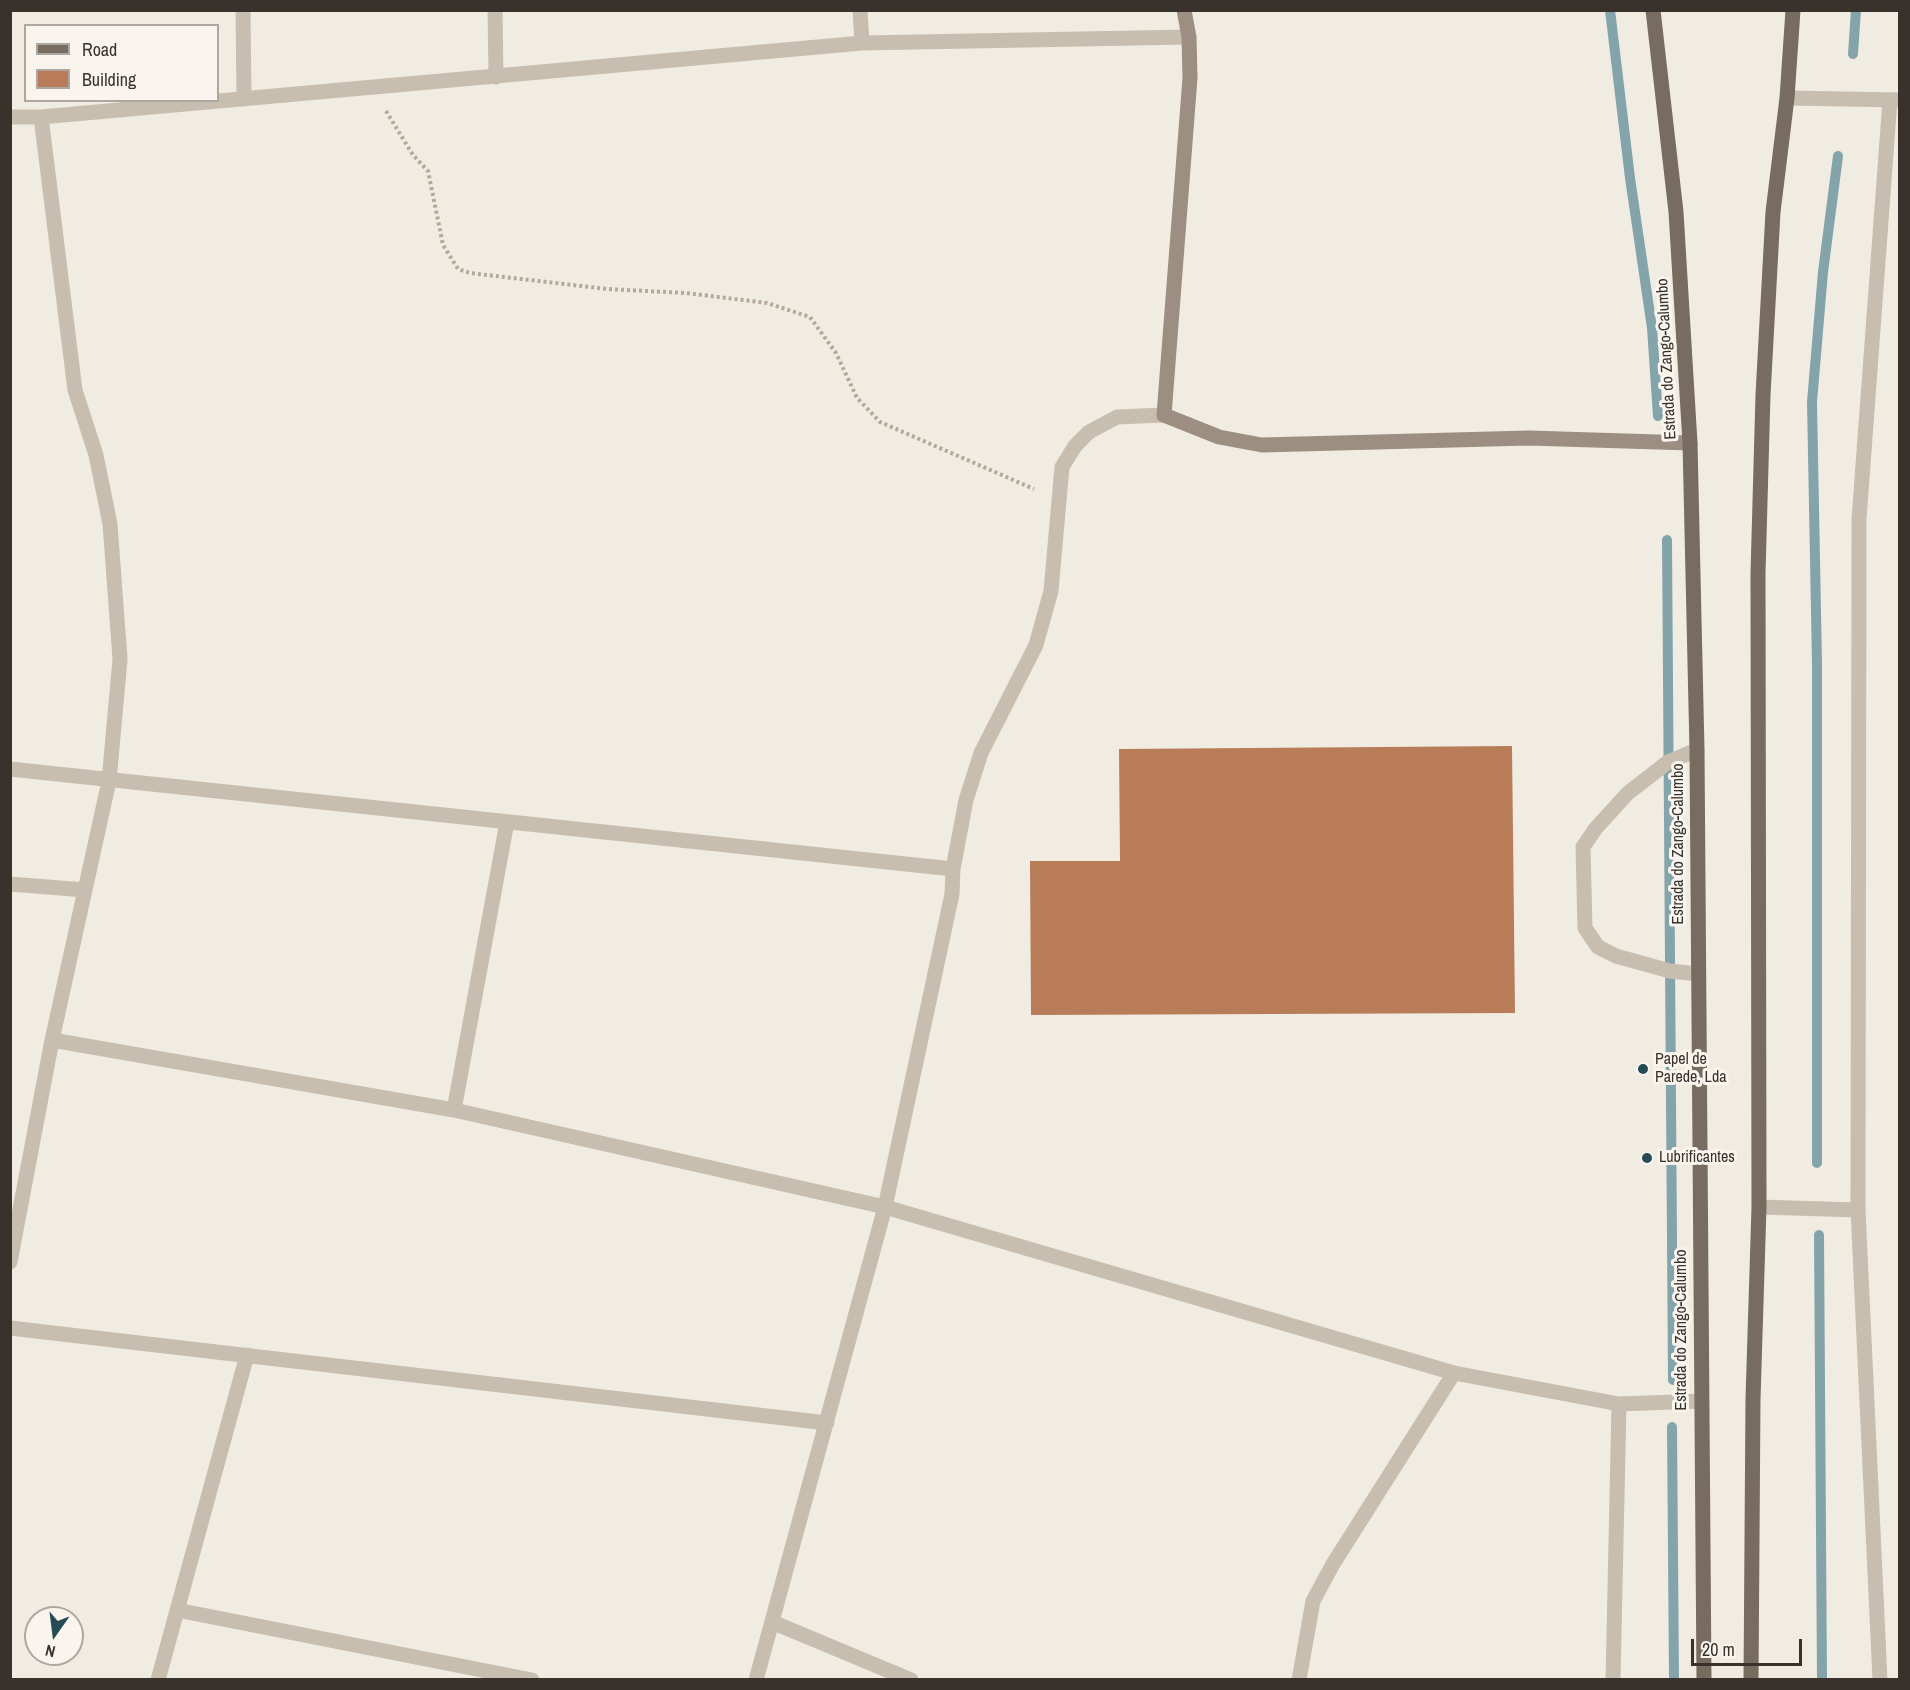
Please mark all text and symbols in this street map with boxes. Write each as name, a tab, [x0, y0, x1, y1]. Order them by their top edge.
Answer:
legend	[24, 24, 219, 102]
text: Road	[82, 37, 117, 62]
text: Building	[82, 67, 136, 92]
street label: Estrada do Zango-Calumbo	[1653, 278, 1681, 440]
street label: Estrada do Zango-Calumbo	[1669, 763, 1689, 925]
place label: Papel de Parede, Lda	[1655, 1050, 1726, 1088]
marker: Papel de Parede, Lda	[1636, 1062, 1650, 1076]
place label: Lubrificantes	[1659, 1148, 1735, 1168]
marker: Lubrificantes	[1640, 1151, 1654, 1165]
street label: Estrada do Zango-Calumbo	[1672, 1249, 1692, 1411]
north arrow	[24, 1606, 84, 1666]
scale bar	[1694, 1627, 1805, 1665]
text: 20 m	[1702, 1637, 1735, 1662]
text: N	[43, 1640, 57, 1663]

